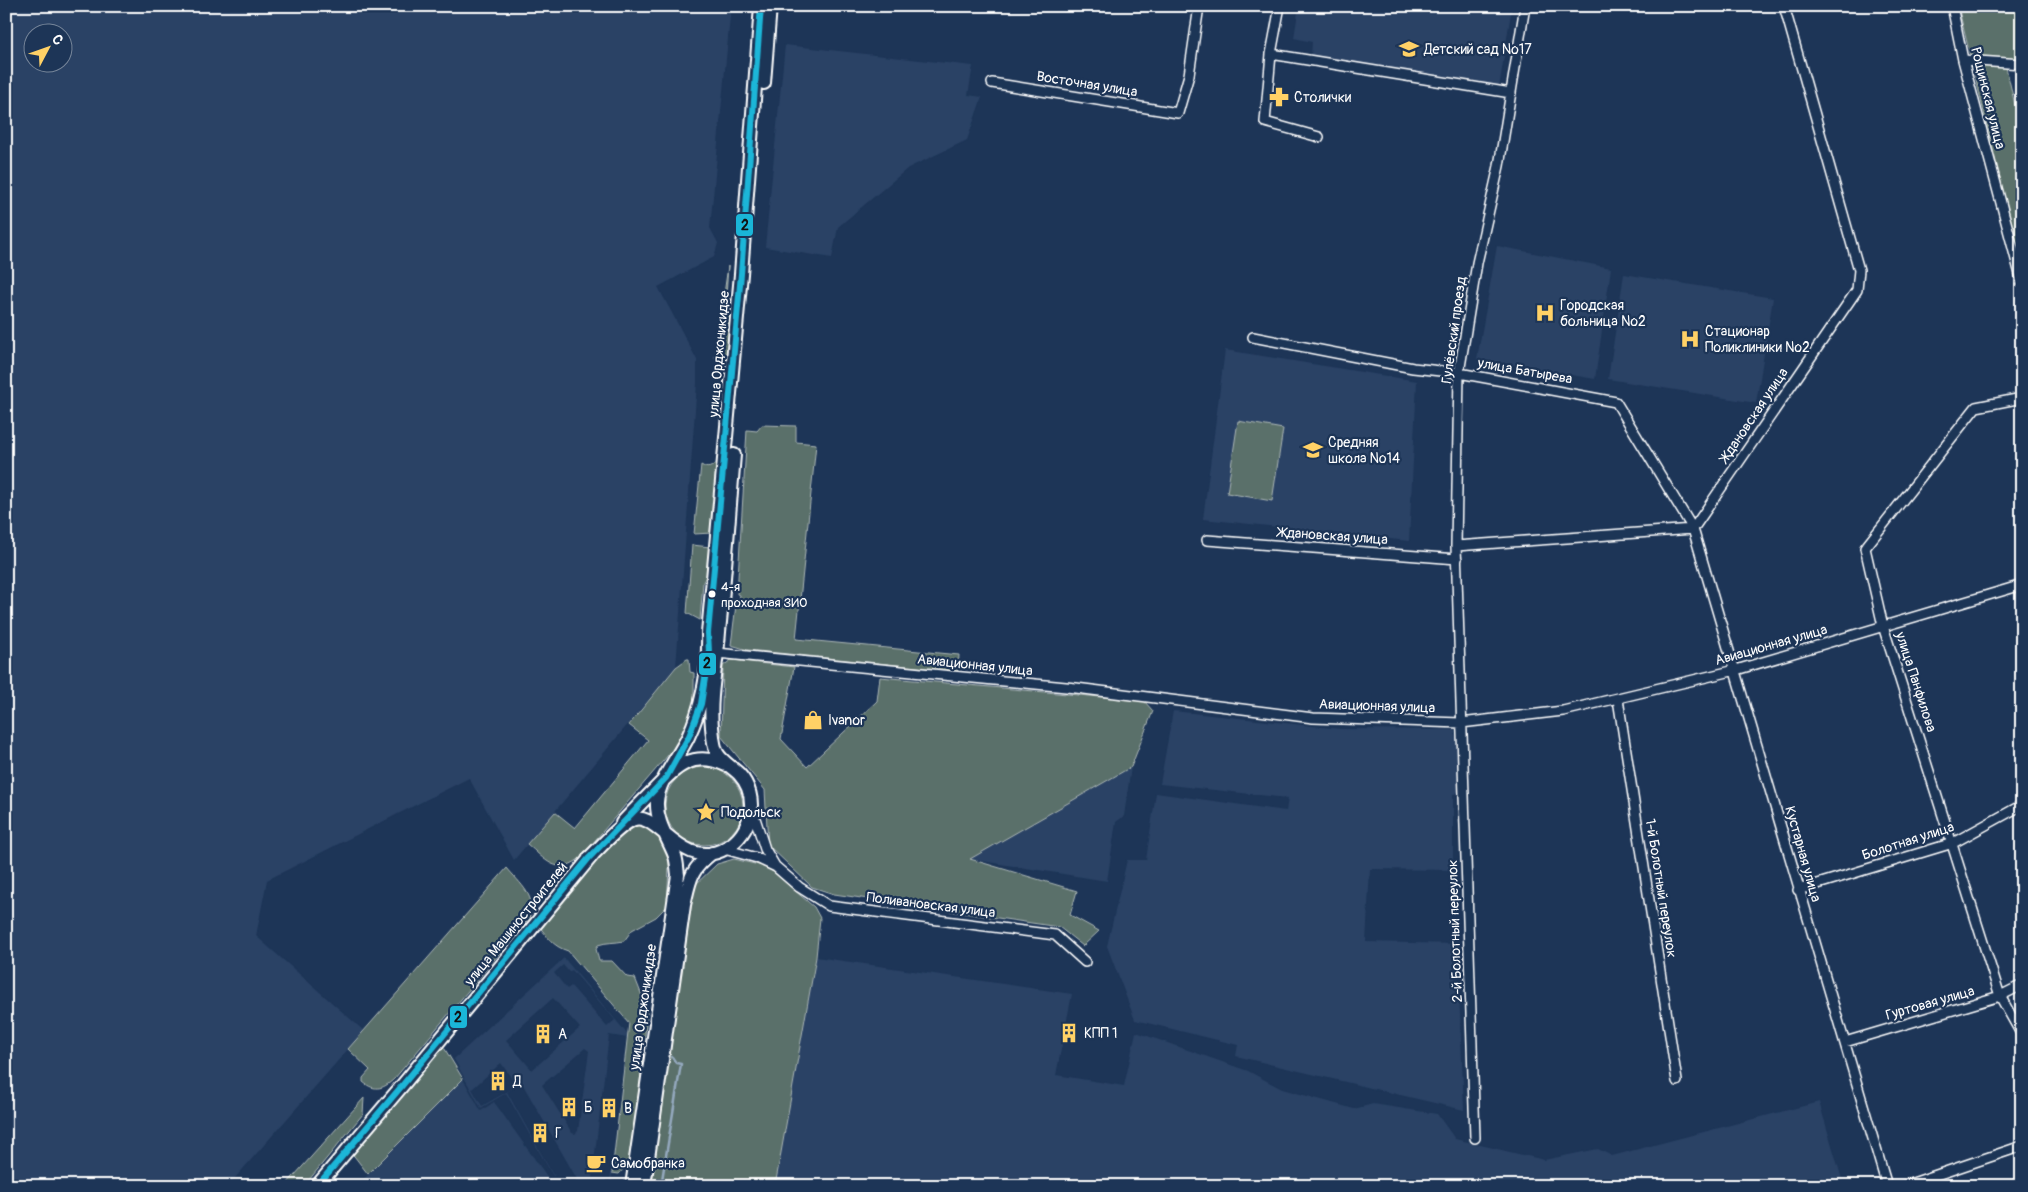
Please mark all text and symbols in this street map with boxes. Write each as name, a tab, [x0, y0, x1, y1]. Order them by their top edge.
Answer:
north arrow	[22, 22, 72, 72]
text: С	[48, 31, 67, 49]
school or university icon: Детский сад №17	[1398, 38, 1420, 60]
place label: Детский сад №17	[1423, 41, 1532, 58]
street label: Рощинская улица	[1967, 45, 2009, 151]
street label: Восточная улица	[1035, 68, 1139, 100]
pharmacy icon: Столички	[1268, 86, 1290, 108]
place label: Столички	[1294, 89, 1351, 106]
line badge: 2	[735, 213, 754, 237]
text: 2	[741, 217, 749, 234]
street label: Гулёвский проезд	[1438, 275, 1470, 385]
street label: улица Орджоникидзе	[705, 290, 733, 419]
place label: Городская больница №2	[1560, 297, 1646, 330]
hospital icon: Городская больница №2	[1534, 302, 1556, 324]
place label: Стационар Поликлиники №2	[1705, 323, 1810, 356]
hospital icon: Стационар Поликлиники №2	[1679, 328, 1701, 350]
street label: улица Батырева	[1475, 354, 1574, 388]
street label: Ждановская улица	[1715, 365, 1792, 467]
place label: Средняя школа №14	[1328, 434, 1400, 467]
school or university icon: Средняя школа №14	[1302, 439, 1324, 461]
street label: Ждановская улица	[1276, 524, 1388, 548]
place label: 4-я проходная ЗИО	[721, 579, 807, 611]
marker: 4-я проходная ЗИО	[707, 589, 717, 599]
street label: Авиационная улица	[1713, 621, 1829, 669]
street label: улица Панфилова	[1892, 629, 1940, 734]
street label: Авиационная улица	[916, 650, 1034, 680]
line badge: 2	[698, 652, 717, 676]
text: 2	[703, 655, 711, 672]
street label: Авиационная улица	[1319, 695, 1435, 717]
shop icon: Ivanor	[802, 709, 824, 731]
place label: Ivanor	[828, 712, 865, 729]
place icon: Подольск	[695, 801, 717, 823]
place label: Подольск	[721, 804, 781, 821]
street label: Кустарная улица	[1781, 804, 1825, 904]
street label: 1-й Болотный переулок	[1642, 817, 1680, 959]
street label: Болотная улица	[1860, 818, 1956, 864]
street label: улица Машиностроителей	[460, 859, 571, 990]
street label: 2-й Болотный переулок	[1444, 859, 1466, 1003]
street label: Поливановская улица	[866, 889, 996, 921]
street label: улица Орджоникидзе	[626, 943, 660, 1072]
street label: Гуртовая улица	[1884, 982, 1976, 1024]
line badge: 2	[449, 1005, 468, 1029]
text: 2	[454, 1009, 462, 1026]
building icon: КПП 1	[1058, 1022, 1080, 1044]
building icon: А	[532, 1023, 554, 1045]
place label: КПП 1	[1084, 1025, 1117, 1042]
place label: А	[558, 1026, 567, 1043]
building icon: Д	[487, 1070, 509, 1092]
place label: Д	[512, 1073, 522, 1090]
building icon: Б	[558, 1096, 580, 1118]
building icon: В	[598, 1097, 620, 1119]
place label: Б	[584, 1099, 592, 1116]
place label: В	[624, 1100, 632, 1117]
building icon: Г	[529, 1122, 551, 1144]
place label: Г	[555, 1125, 562, 1142]
cafe icon: Самобранка	[585, 1152, 607, 1174]
place label: Самобранка	[611, 1155, 685, 1172]

